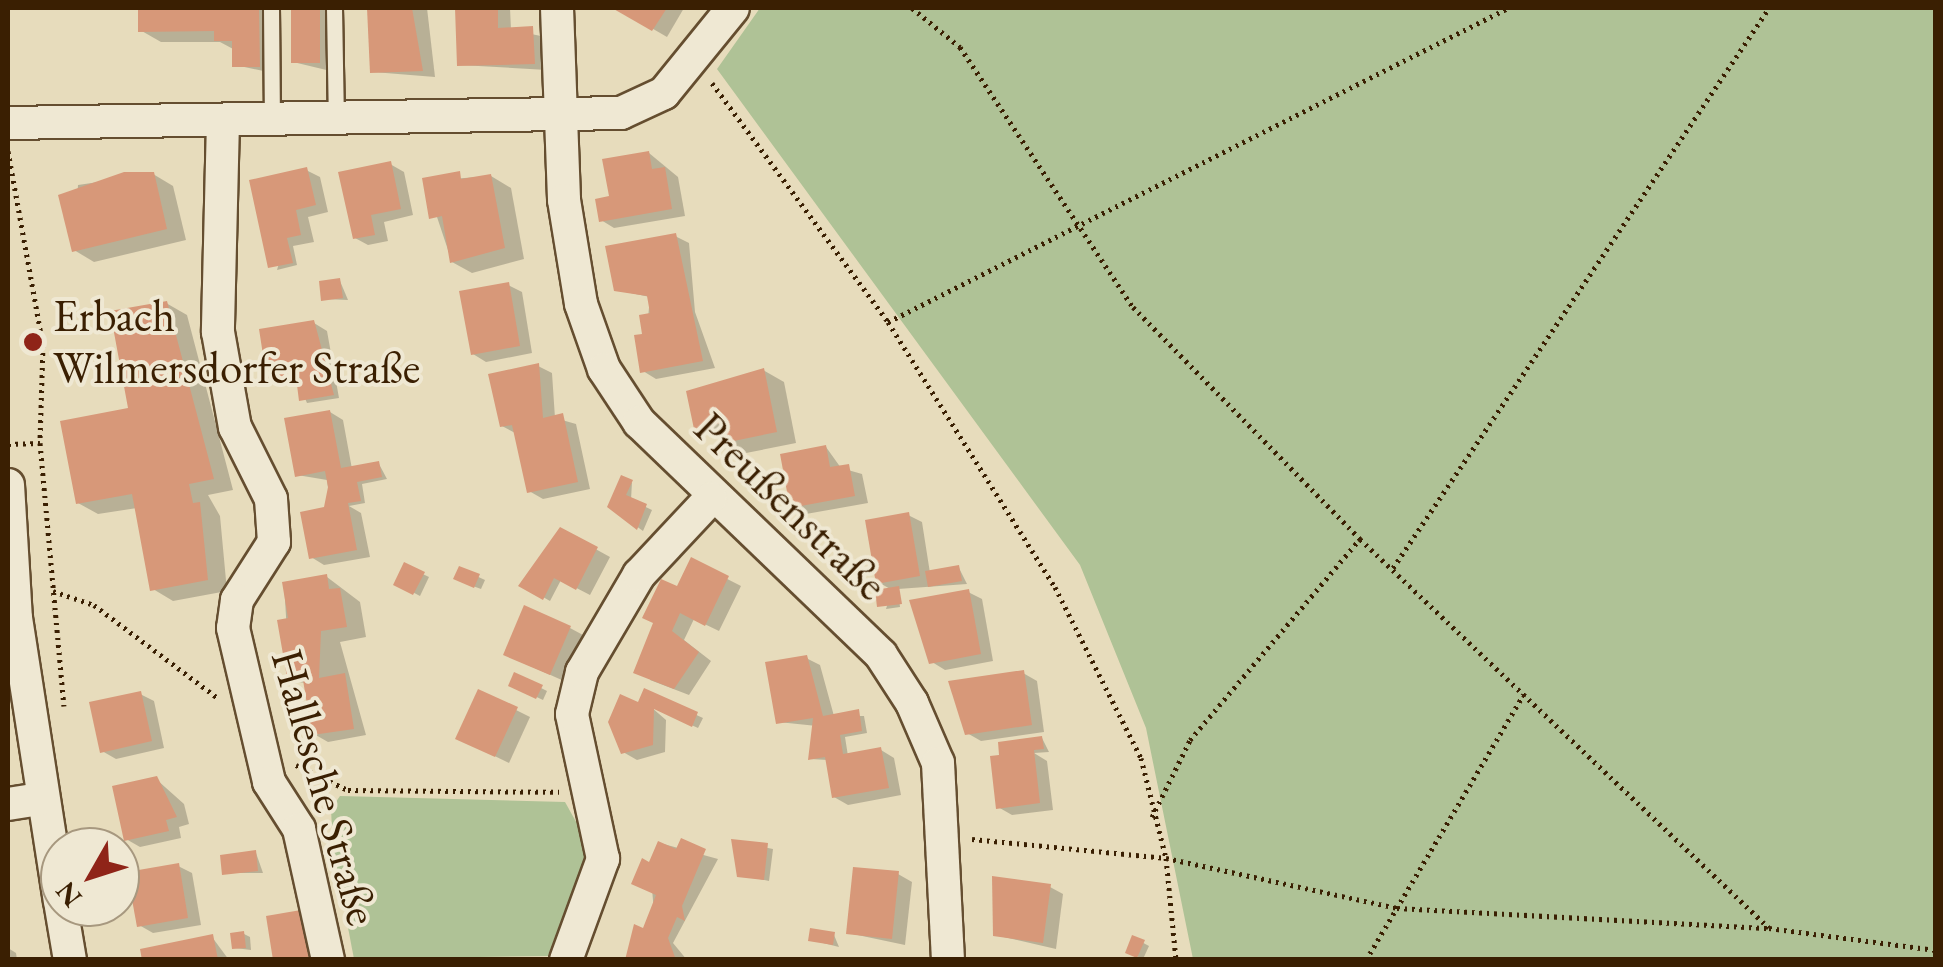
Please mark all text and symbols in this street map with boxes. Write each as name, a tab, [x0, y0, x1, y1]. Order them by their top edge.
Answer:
place label: Erbach Wilmersdorfer Straße	[53, 289, 420, 395]
marker: Erbach Wilmersdorfer Straße	[22, 331, 44, 353]
street label: Preußenstraße	[683, 401, 899, 611]
street label: Hallesche Straße	[260, 643, 390, 931]
north arrow	[40, 827, 140, 927]
text: N	[47, 874, 89, 915]

